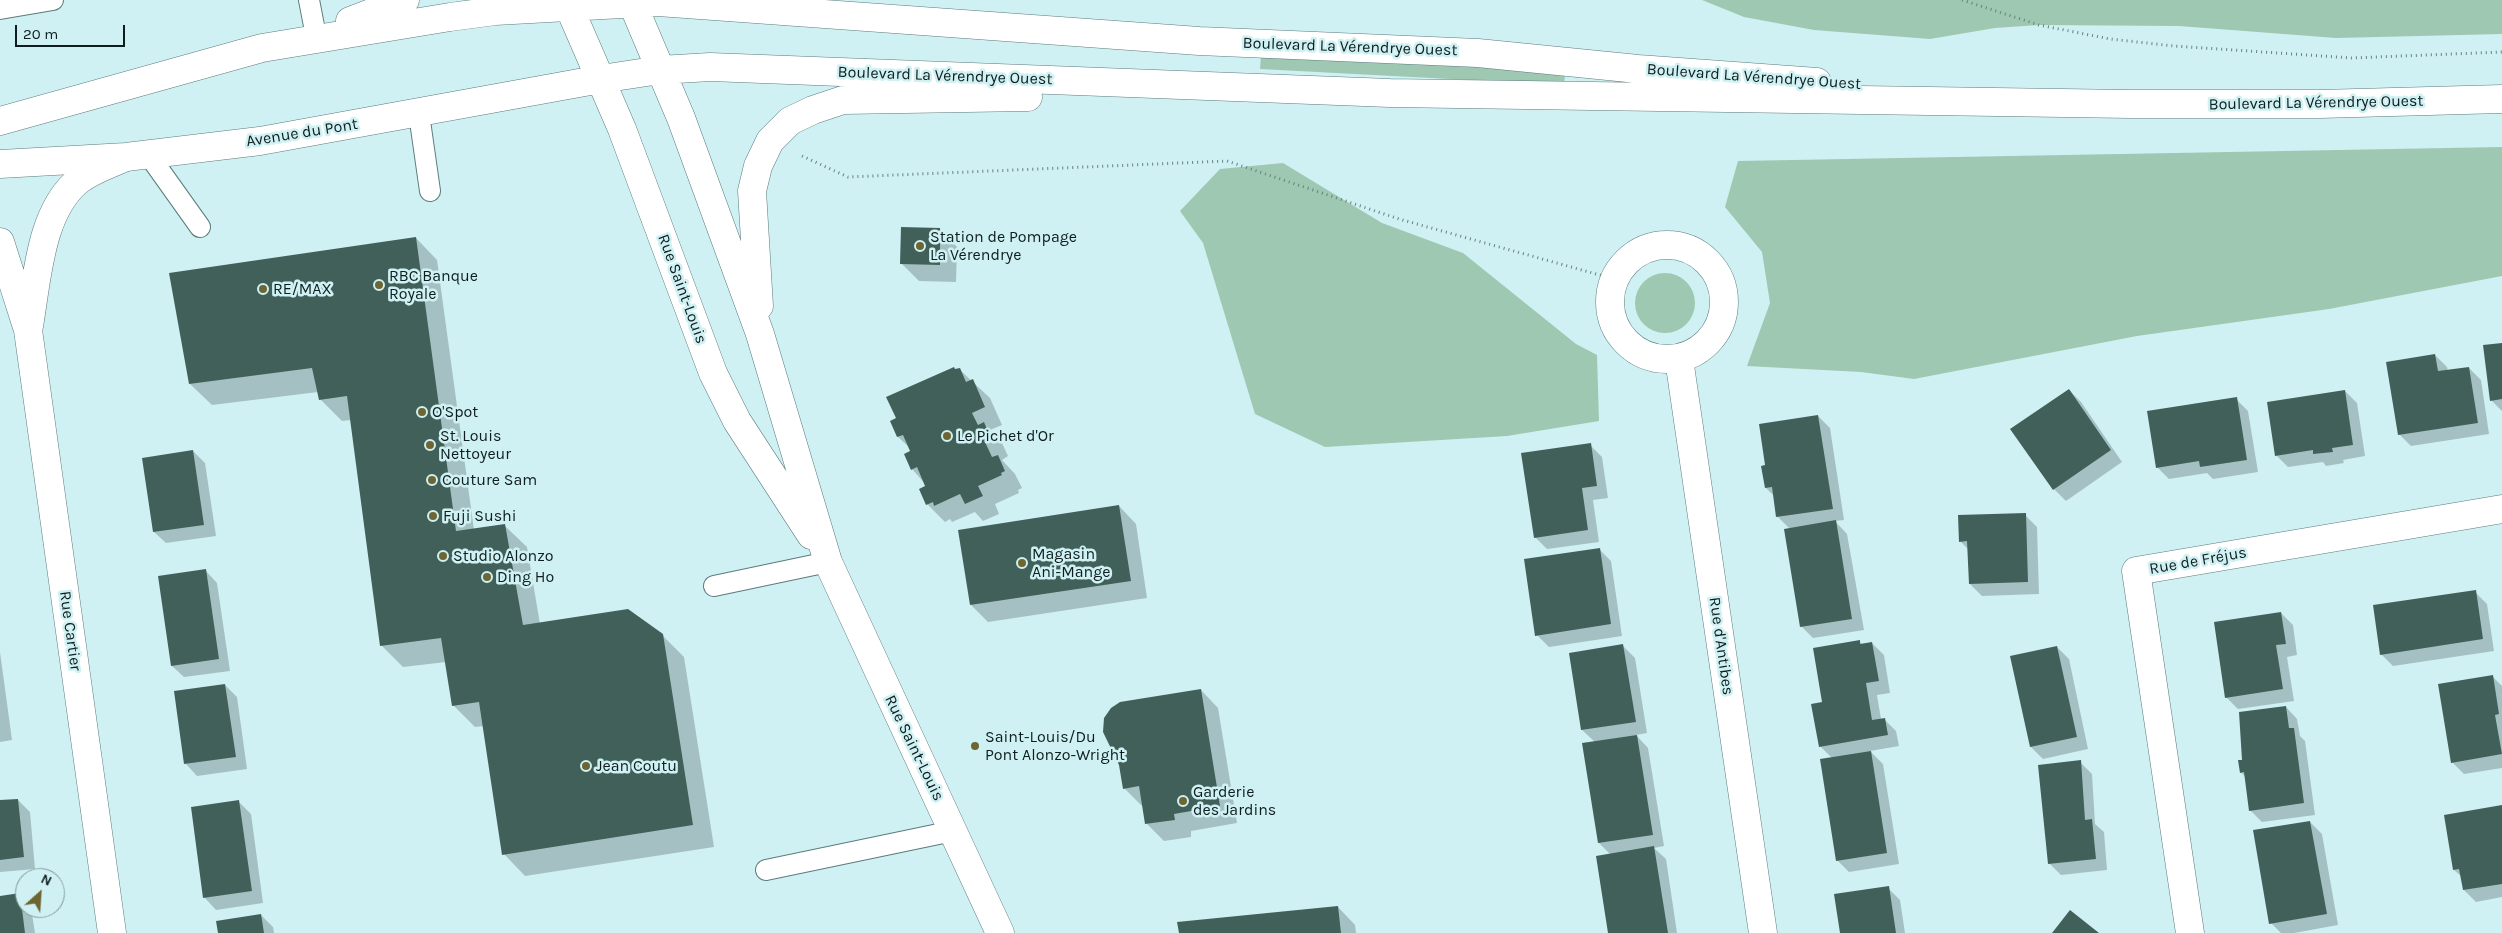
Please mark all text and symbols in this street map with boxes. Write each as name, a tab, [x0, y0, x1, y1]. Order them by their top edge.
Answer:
scale bar	[18, 15, 128, 47]
text: 20 m	[23, 25, 58, 43]
street label: Boulevard La Vérendrye Ouest	[1242, 34, 1458, 60]
street label: Boulevard La Vérendrye Ouest	[1646, 60, 1862, 94]
street label: Boulevard La Vérendrye Ouest	[837, 63, 1053, 89]
street label: Boulevard La Vérendrye Ouest	[2208, 92, 2424, 114]
street label: Avenue du Pont	[245, 115, 359, 151]
place label: Station de Pompage La Vérendrye	[930, 227, 1077, 265]
street label: Rue Saint-Louis	[653, 232, 711, 346]
marker: Station de Pompage La Vérendrye	[914, 240, 926, 252]
place label: RBC Banque Royale	[389, 266, 478, 304]
place label: RE/MAX	[273, 279, 332, 299]
marker: RBC Banque Royale	[373, 279, 385, 291]
marker: RE/MAX	[257, 283, 269, 295]
place label: O'Spot	[432, 402, 478, 422]
marker: O'Spot	[416, 406, 428, 418]
place label: St. Louis Nettoyeur	[440, 426, 511, 464]
place label: Le Pichet d'Or	[957, 426, 1054, 446]
marker: Le Pichet d'Or	[941, 430, 953, 442]
marker: St. Louis Nettoyeur	[424, 439, 436, 451]
place label: Couture Sam	[442, 470, 537, 490]
marker: Couture Sam	[426, 474, 438, 486]
place label: Fuji Sushi	[443, 506, 516, 526]
marker: Fuji Sushi	[427, 510, 439, 522]
street label: Rue de Fréjus	[2148, 543, 2248, 579]
place label: Magasin Ani-Mange	[1032, 544, 1110, 582]
place label: Studio Alonzo	[453, 546, 554, 566]
marker: Studio Alonzo	[437, 550, 449, 562]
marker: Magasin Ani-Mange	[1016, 557, 1028, 569]
place label: Ding Ho	[497, 567, 554, 587]
marker: Ding Ho	[481, 571, 493, 583]
street label: Rue Cartier	[55, 590, 85, 672]
street label: Rue d'Antibes	[1705, 596, 1737, 696]
street label: Rue Saint-Louis	[880, 692, 948, 804]
place label: Saint-Louis/Du Pont Alonzo-Wright	[985, 727, 1125, 765]
marker: Saint-Louis/Du Pont Alonzo-Wright	[969, 740, 981, 752]
place label: Jean Coutu	[596, 756, 677, 776]
marker: Jean Coutu	[580, 760, 592, 772]
place label: Garderie des Jardins	[1193, 782, 1276, 820]
marker: Garderie des Jardins	[1177, 795, 1189, 807]
north arrow	[15, 868, 65, 918]
text: N	[38, 870, 55, 890]

